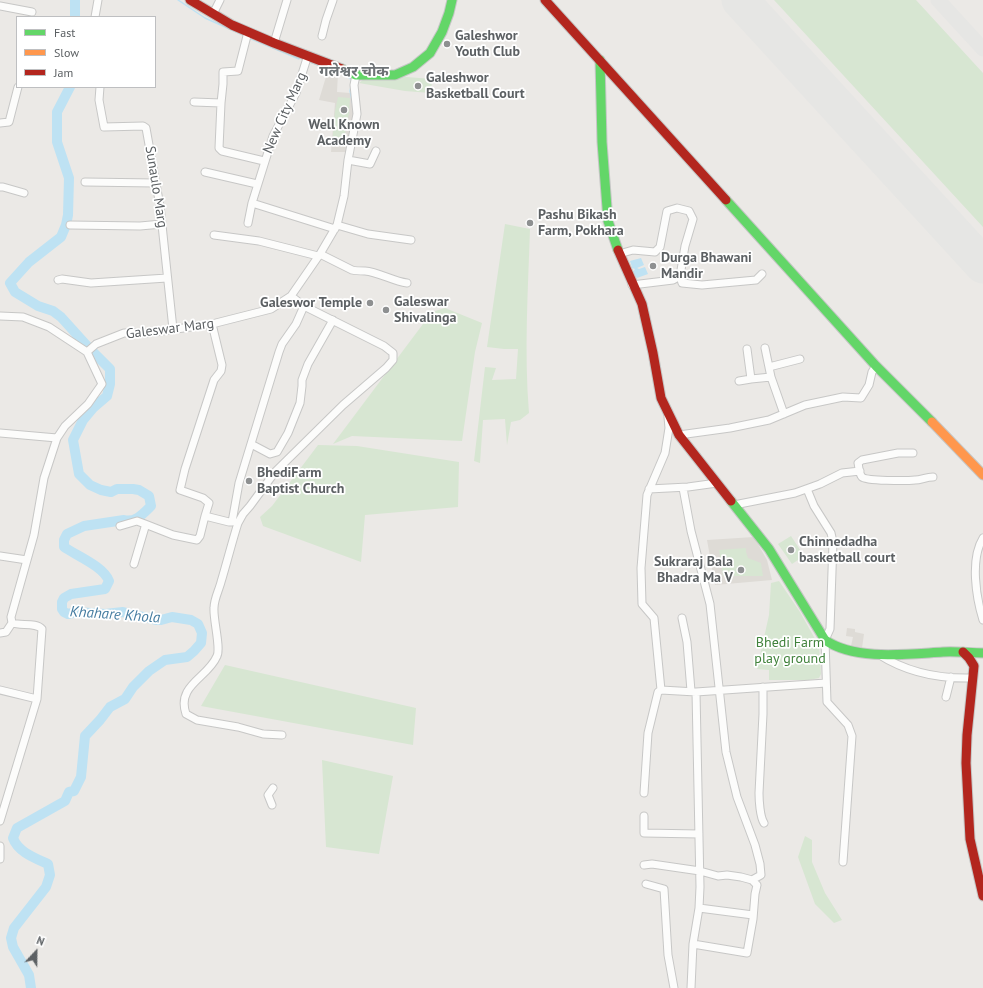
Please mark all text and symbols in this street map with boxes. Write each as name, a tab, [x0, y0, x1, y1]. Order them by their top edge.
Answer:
legend	[16, 16, 156, 88]
text: Fast	[54, 25, 75, 40]
place label: Galeshwor Youth Club	[455, 28, 520, 60]
marker: Galeshwor Youth Club	[442, 39, 452, 49]
text: Slow	[54, 45, 79, 60]
district label: गलेश्वर चोक	[319, 63, 389, 81]
text: Jam	[54, 65, 73, 80]
street label: New City Marg	[260, 70, 310, 156]
place label: Galeshwor Basketball Court	[426, 70, 525, 102]
marker: Galeshwor Basketball Court	[413, 81, 423, 91]
marker: Well Known Academy	[339, 105, 349, 115]
place label: Well Known Academy	[308, 117, 380, 150]
street label: Sunaulo Marg	[141, 145, 171, 229]
place label: Pashu Bikash Farm, Pokhara	[538, 207, 624, 240]
marker: Pashu Bikash Farm, Pokhara	[525, 218, 535, 228]
place label: Durga Bhawani Mandir	[661, 250, 752, 282]
marker: Durga Bhawani Mandir	[648, 261, 658, 271]
place label: Galeswar Shivalinga	[394, 294, 456, 326]
place label: Galeswor Temple	[260, 295, 362, 311]
marker: Galeswor Temple	[365, 298, 375, 308]
marker: Galeswar Shivalinga	[381, 305, 391, 315]
street label: Galeswar Marg	[125, 315, 215, 343]
place label: BhediFarm Baptist Church	[257, 465, 344, 498]
marker: BhediFarm Baptist Church	[244, 476, 254, 486]
place label: Chinnedadha basketball court	[799, 534, 895, 566]
marker: Chinnedadha basketball court	[786, 545, 796, 555]
place label: Sukraraj Bala Bhadra Ma V	[654, 554, 733, 586]
marker: Sukraraj Bala Bhadra Ma V	[736, 565, 746, 575]
water label: Khahare Khola	[69, 603, 161, 627]
park label: Bhedi Farm play ground	[754, 635, 826, 668]
north arrow	[16, 932, 56, 972]
text: N	[35, 933, 46, 949]

